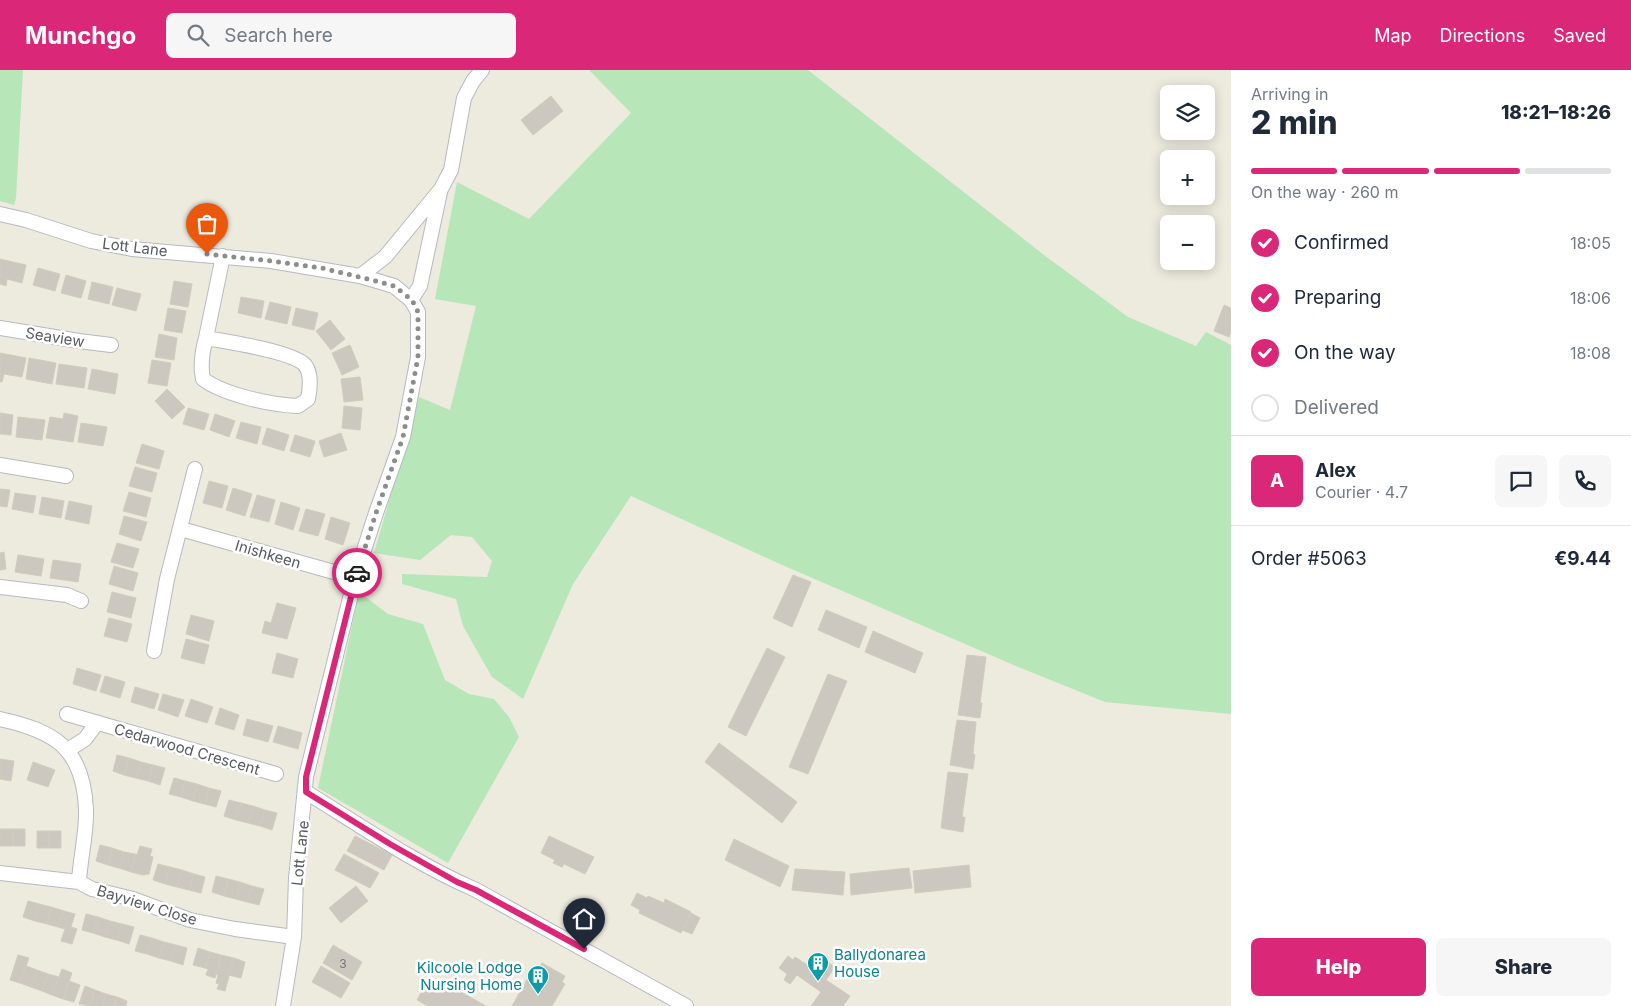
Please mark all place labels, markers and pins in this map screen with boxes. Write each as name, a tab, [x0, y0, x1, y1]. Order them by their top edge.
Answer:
pin	[186, 203, 228, 254]
pin	[563, 898, 605, 949]
place label: Ballydonarea House	[834, 945, 926, 981]
building icon: Ballydonarea House	[806, 951, 830, 982]
place label: Kilcoole Lodge Nursing Home	[417, 958, 522, 994]
building icon: Kilcoole Lodge Nursing Home	[526, 964, 550, 995]

